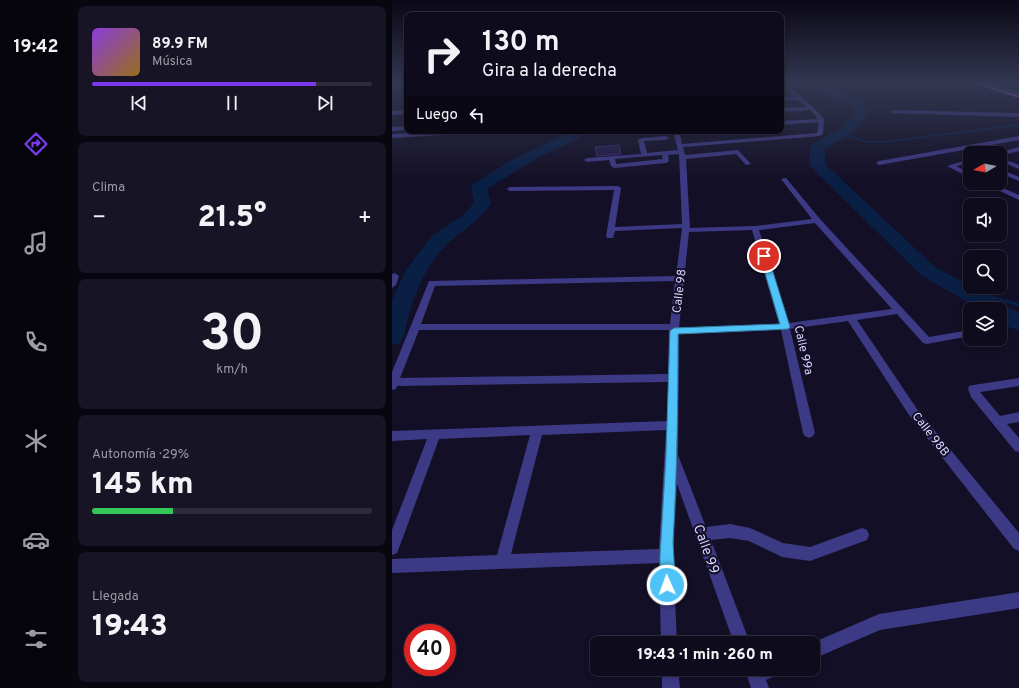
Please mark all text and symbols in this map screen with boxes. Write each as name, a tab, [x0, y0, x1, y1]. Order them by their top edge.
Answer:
text: 130 m	[482, 25, 560, 61]
icon: right	[416, 28, 468, 80]
text: 89.9 FM	[152, 35, 208, 54]
text: 19:42	[13, 36, 59, 59]
text: Música	[152, 54, 192, 70]
text: Gira a la derecha	[482, 60, 617, 83]
icon: previous	[128, 92, 150, 114]
icon: pause	[221, 92, 243, 114]
icon: next	[314, 92, 336, 114]
icon: left	[466, 104, 488, 126]
text: Luego	[416, 106, 458, 125]
icon: directions	[22, 130, 50, 158]
north arrow	[963, 146, 1007, 190]
map controls	[963, 146, 1007, 346]
text: Clima	[92, 180, 125, 196]
button: sound	[963, 198, 1007, 242]
text: 21.5°	[197, 200, 267, 237]
text: −	[92, 205, 106, 232]
text: +	[358, 205, 372, 232]
icon: music	[22, 229, 50, 257]
pin	[747, 239, 781, 273]
icon: arrive	[753, 245, 775, 267]
button: search	[963, 250, 1007, 294]
street label: Calle 98	[669, 268, 691, 314]
button: layers	[963, 302, 1007, 346]
text: 30	[200, 303, 264, 369]
street label: Calle 99a	[790, 324, 816, 377]
icon: phone	[22, 328, 50, 356]
text: km/h	[216, 362, 248, 378]
street label: Calle 98B	[908, 409, 953, 460]
icon: climate	[22, 427, 50, 455]
text: Autonomía · 29%	[92, 447, 189, 463]
text: 145 km	[92, 467, 194, 504]
street label: Calle 99	[689, 523, 722, 577]
icon: car	[22, 526, 50, 554]
position arrow	[646, 564, 688, 606]
text: Llegada	[92, 589, 139, 605]
text: 19:43	[92, 609, 168, 646]
speed limit sign: 40	[404, 624, 456, 676]
icon: filters	[22, 625, 50, 653]
text: 19:43 · 1 min · 260 m	[637, 646, 773, 665]

